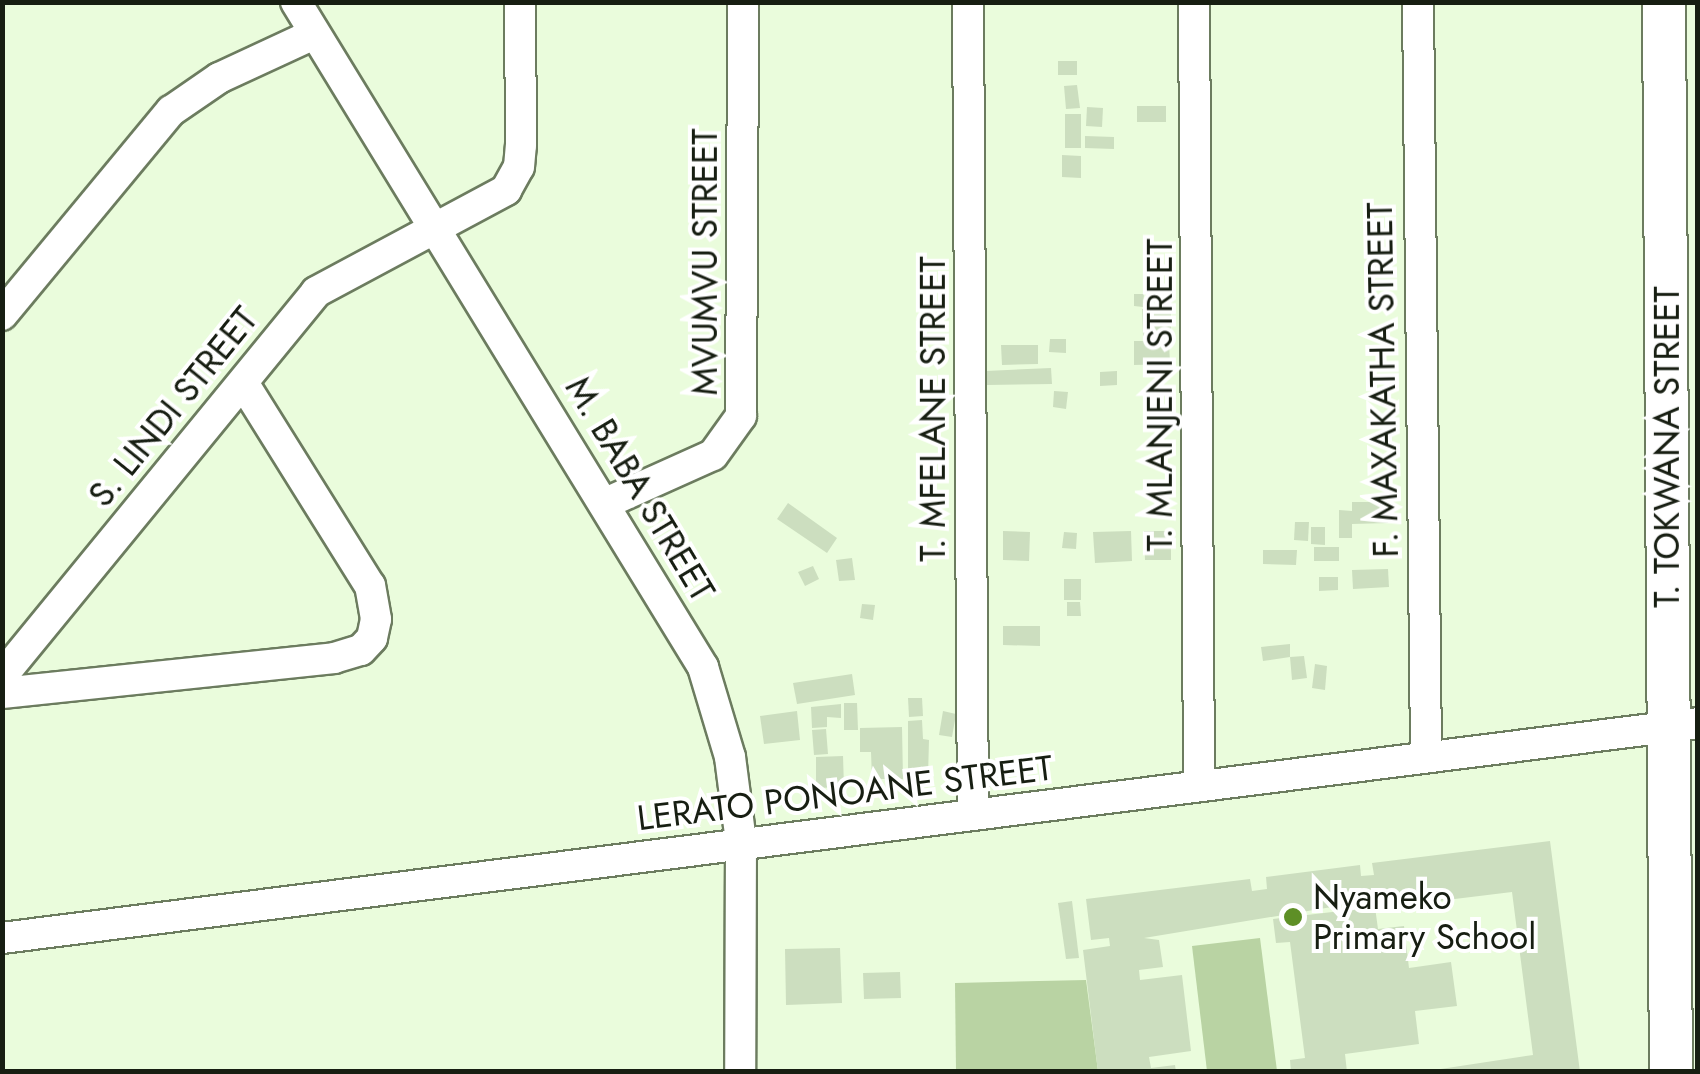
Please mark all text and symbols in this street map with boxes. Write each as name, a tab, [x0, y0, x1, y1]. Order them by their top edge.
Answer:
street label: MVUMVU STREET	[684, 128, 726, 396]
street label: F. MAXAKATHA STREET	[1359, 202, 1407, 558]
street label: T. MLANJENI STREET	[1139, 239, 1181, 551]
street label: T. MFELANE STREET	[912, 256, 954, 562]
street label: T. TOKWANA STREET	[1646, 286, 1688, 608]
street label: S. LINDI STREET	[80, 299, 266, 515]
street label: M. BABA STREET	[557, 369, 723, 609]
street label: LERATO PONOANE STREET	[635, 747, 1055, 839]
place label: Nyameko Primary School	[1313, 876, 1536, 958]
marker: Nyameko Primary School	[1282, 906, 1304, 928]

